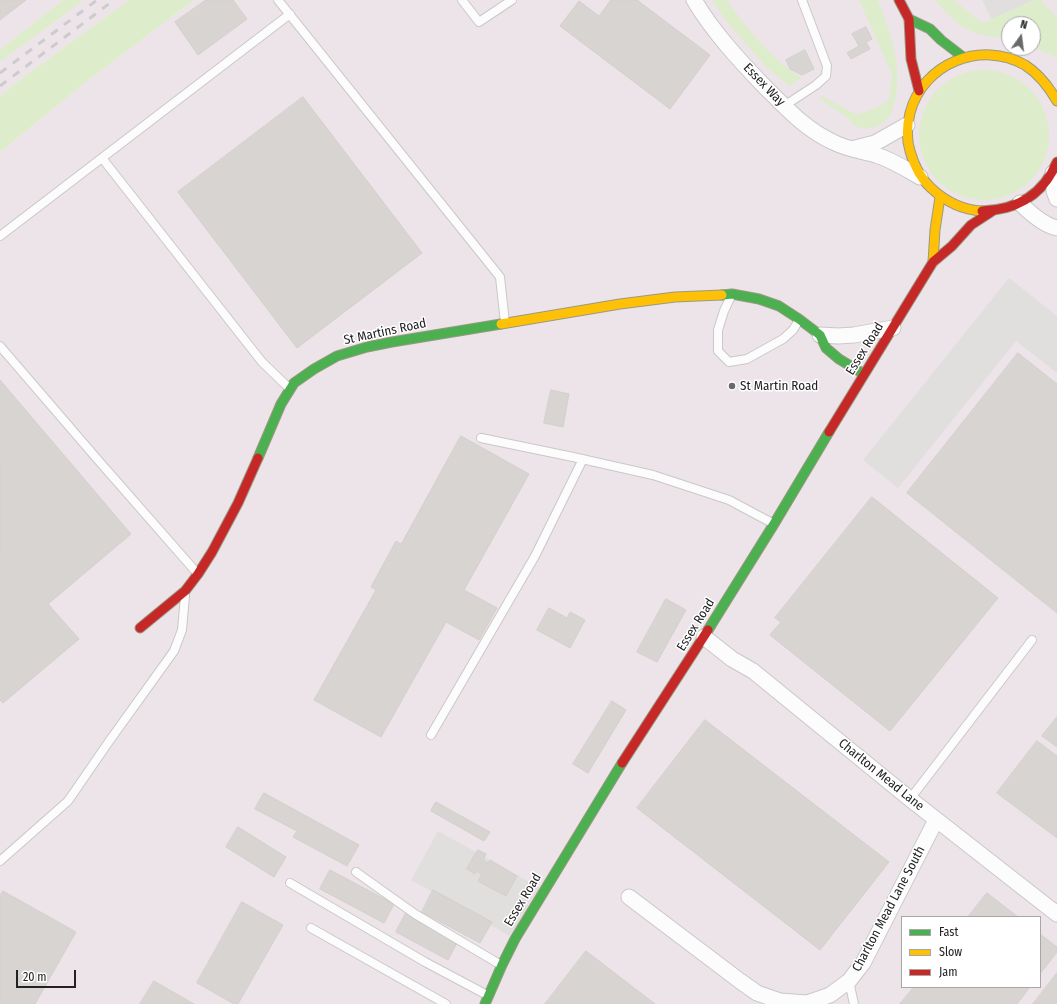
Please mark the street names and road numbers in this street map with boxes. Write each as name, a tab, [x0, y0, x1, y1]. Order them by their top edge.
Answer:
street label: Essex Way	[740, 60, 788, 110]
street label: St Martins Road	[342, 316, 428, 348]
street label: Essex Road	[843, 320, 887, 378]
street label: Essex Road	[674, 596, 718, 654]
street label: Charlton Mead Lane	[835, 736, 927, 814]
street label: Charlton Mead Lane South	[849, 844, 929, 974]
street label: Essex Road	[501, 871, 545, 929]

